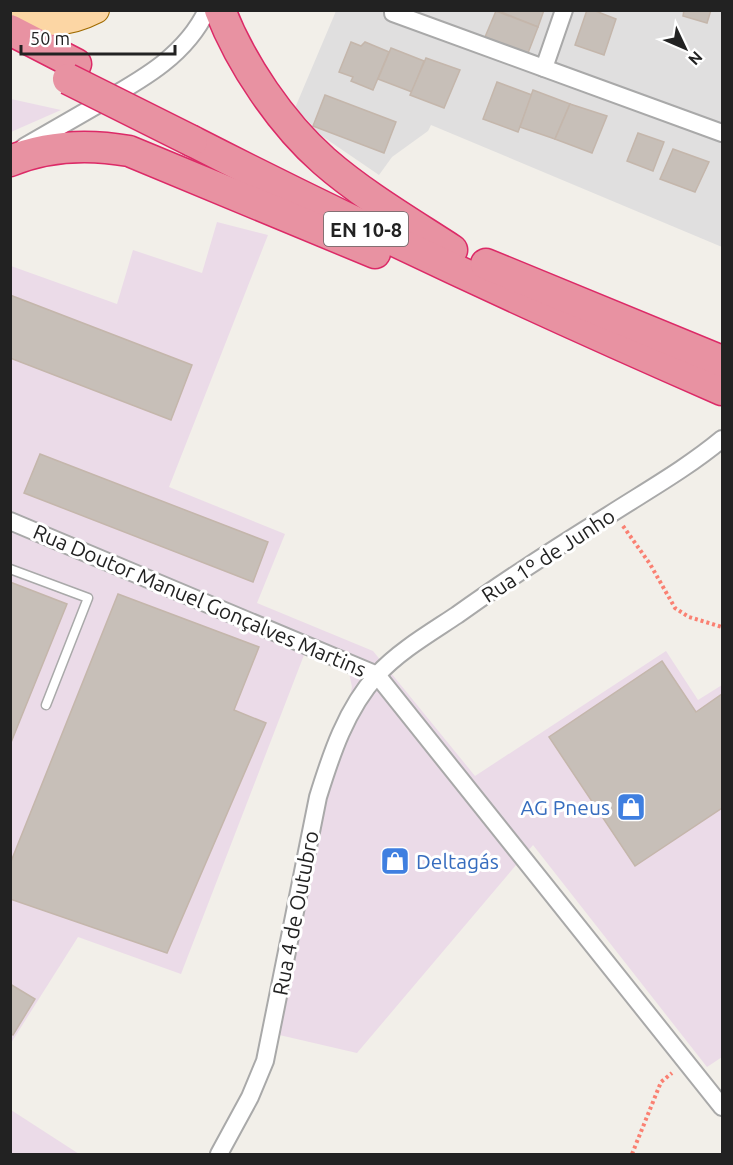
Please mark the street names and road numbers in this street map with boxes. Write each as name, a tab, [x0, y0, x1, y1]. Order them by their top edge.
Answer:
road number: EN 10-8	[324, 212, 408, 246]
street label: Rua 1º de Junho	[477, 503, 619, 607]
street label: Rua Doutor Manuel Gonçalves Martins	[30, 519, 370, 681]
street label: Rua 4 de Outubro	[267, 829, 323, 997]

